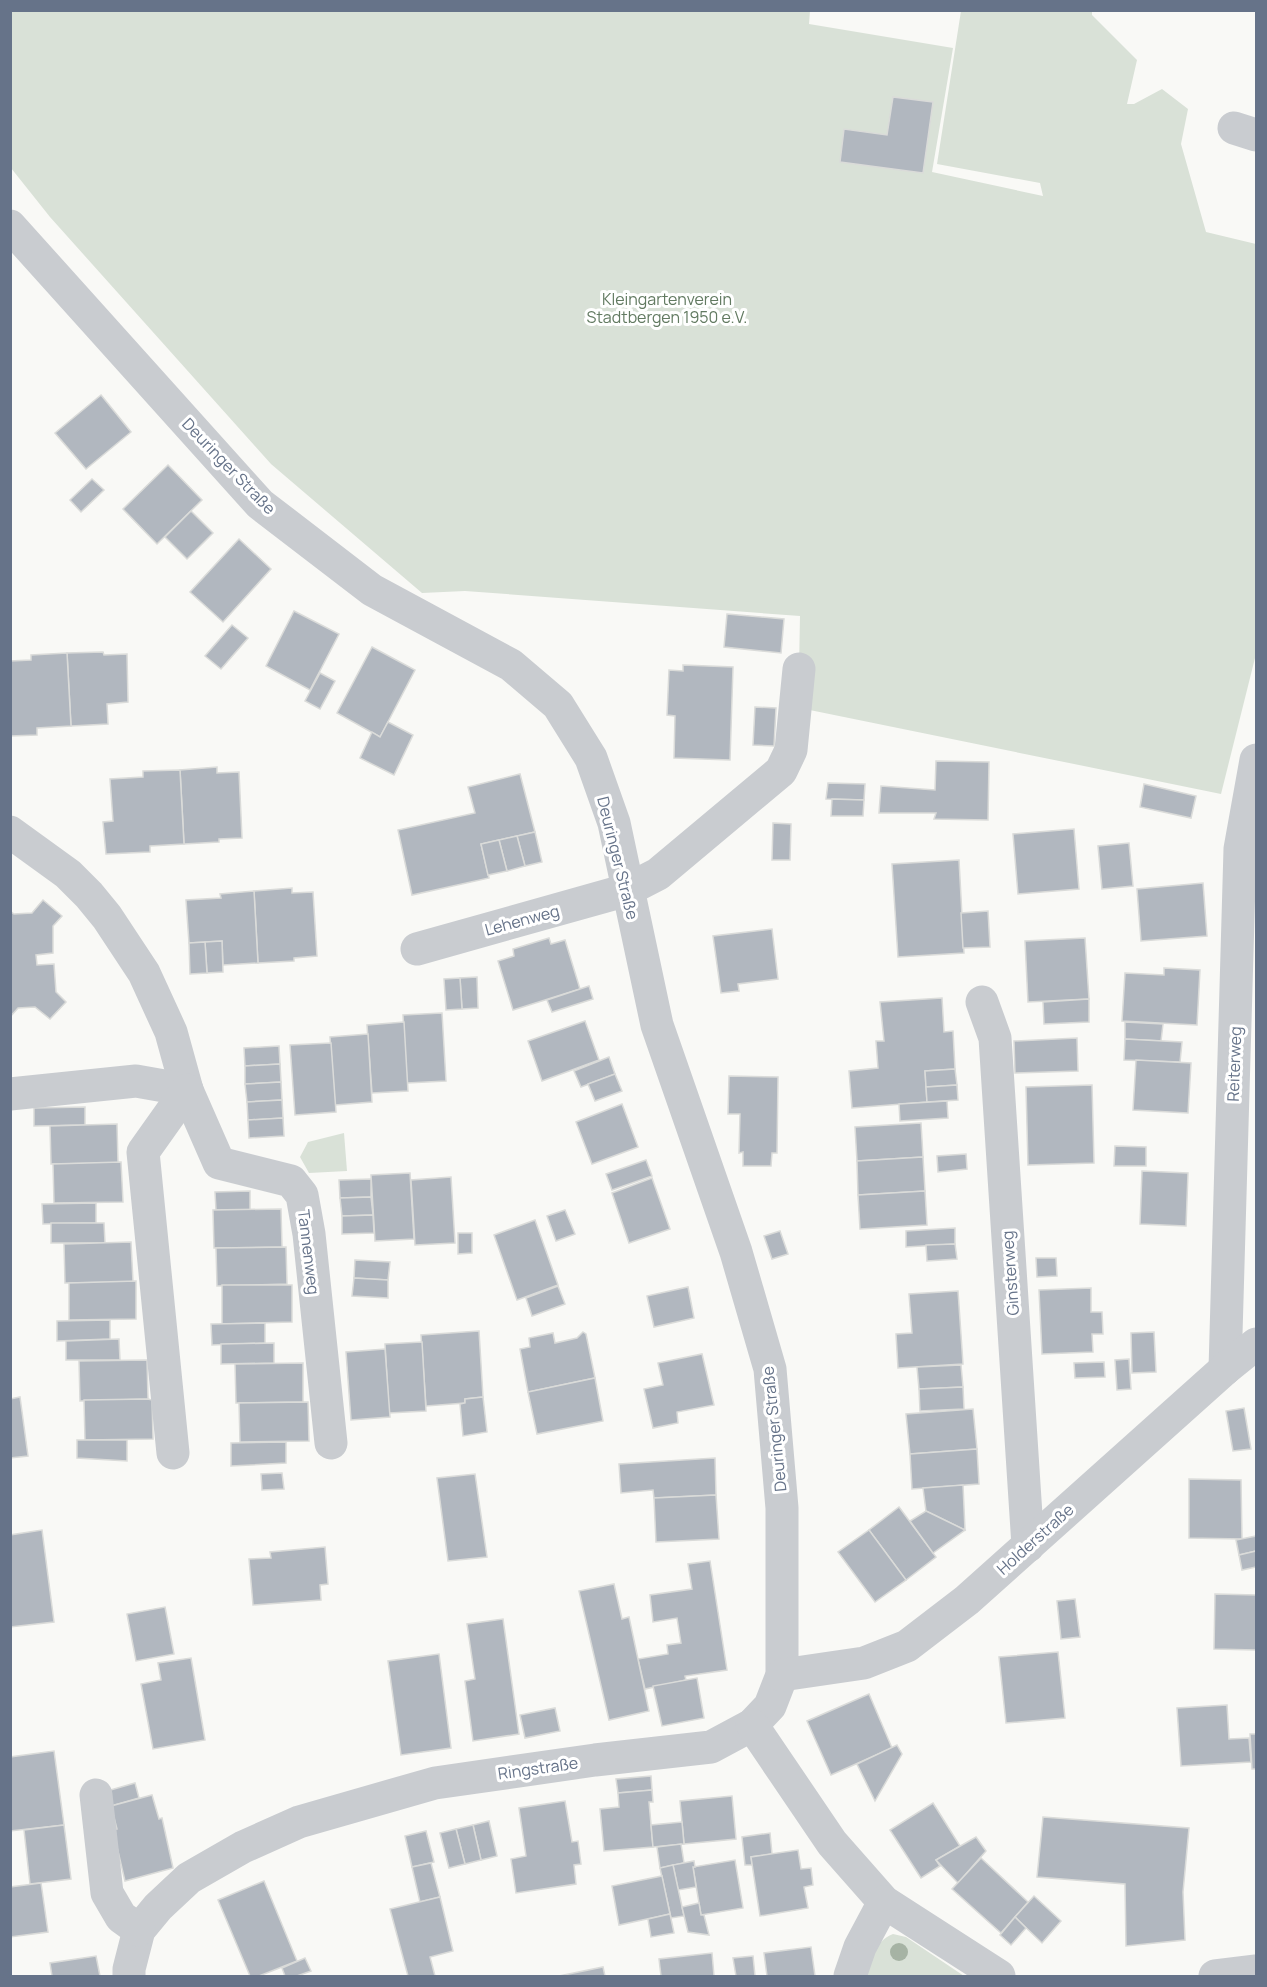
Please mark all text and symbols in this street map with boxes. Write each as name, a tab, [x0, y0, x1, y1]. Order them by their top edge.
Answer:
park label: Kleingartenverein Stadtbergen 1950 e.V.	[587, 288, 747, 328]
street label: Deuringer Straße	[177, 413, 281, 519]
street label: Deuringer Straße	[592, 794, 644, 922]
street label: Lehenweg	[482, 899, 562, 941]
street label: Reiterweg	[1222, 1026, 1246, 1102]
street label: Tannenweg	[293, 1208, 325, 1296]
street label: Ginsterweg	[996, 1230, 1024, 1316]
street label: Deuringer Straße	[756, 1365, 792, 1493]
street label: Holderstraße	[992, 1499, 1078, 1579]
street label: Ringstraße	[496, 1751, 580, 1785]

